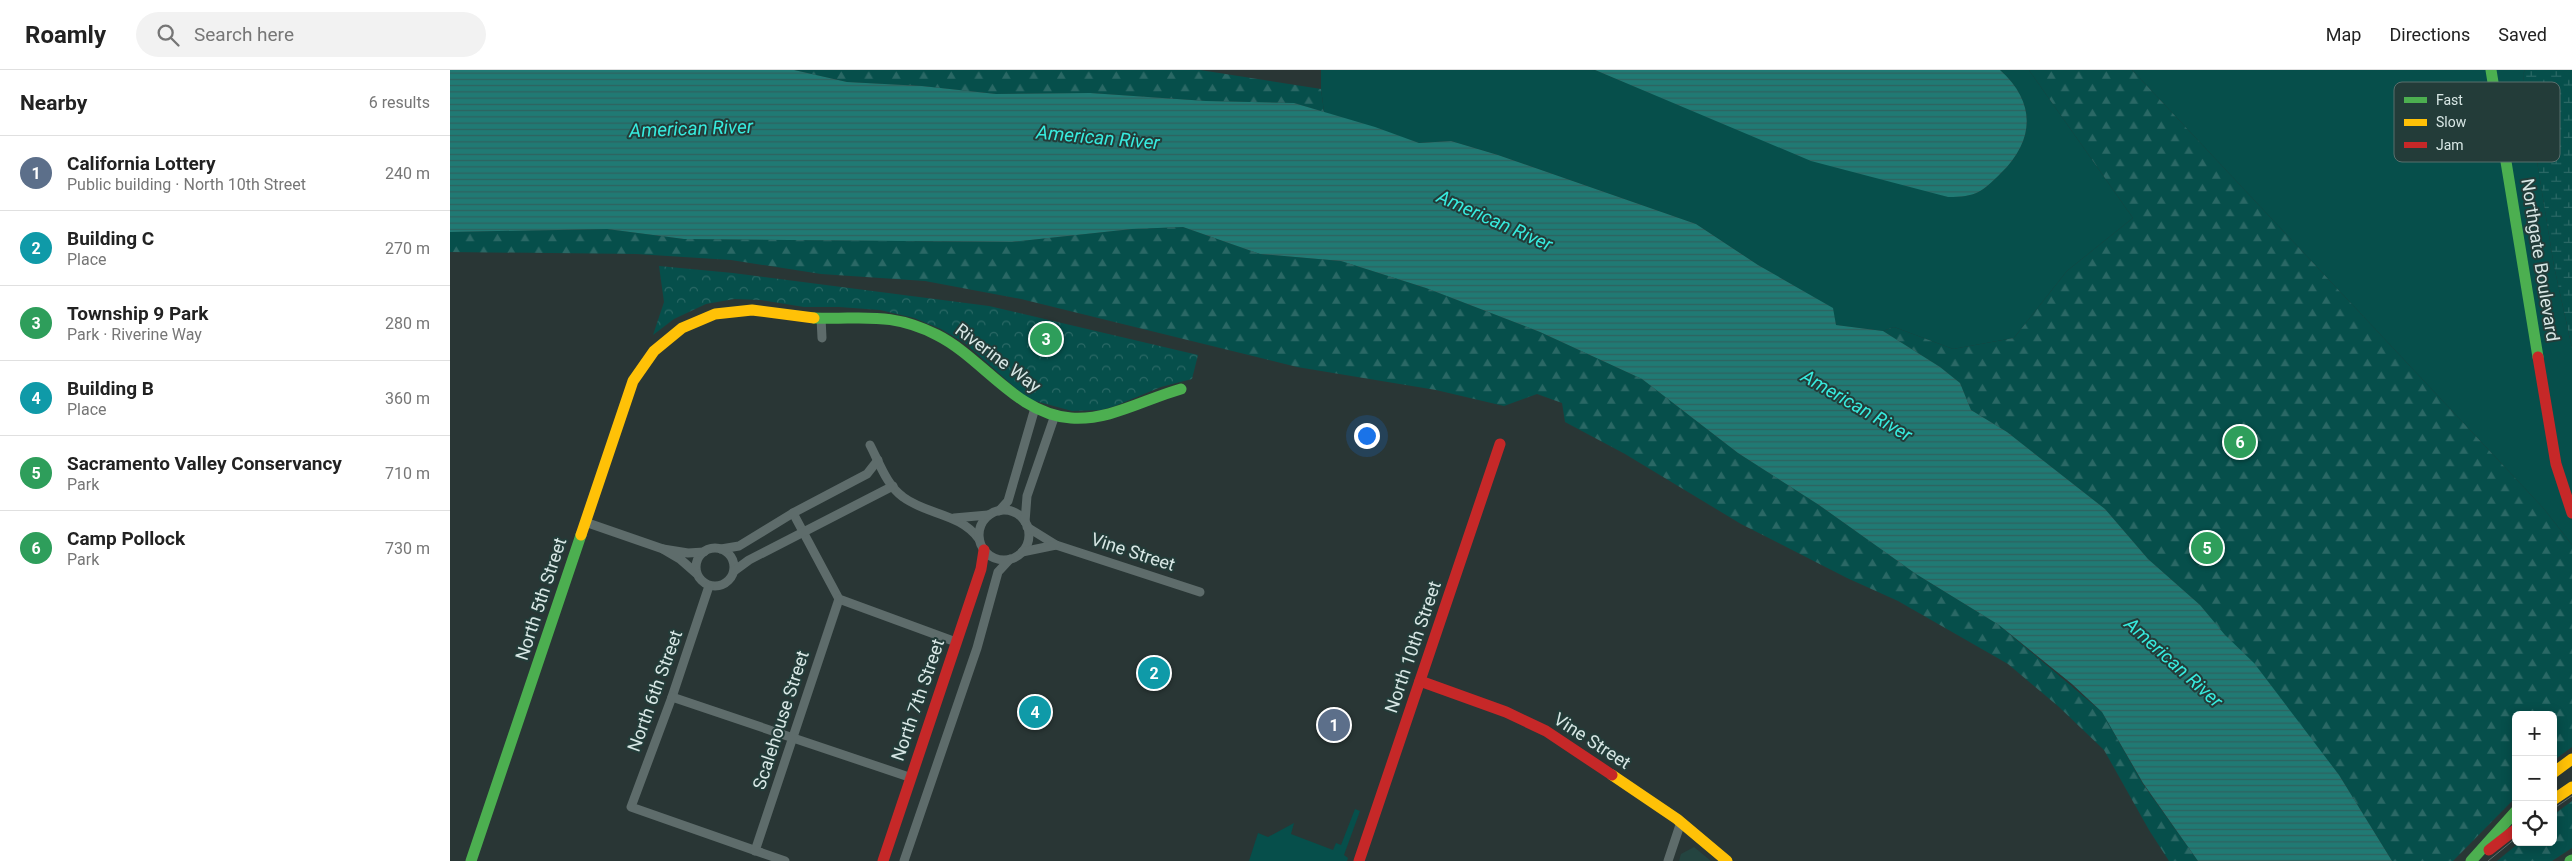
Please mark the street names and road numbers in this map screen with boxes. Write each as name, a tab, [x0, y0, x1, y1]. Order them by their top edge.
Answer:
street label: Northgate Boulevard	[2517, 177, 2564, 343]
street label: Riverine Way	[951, 319, 1046, 397]
street label: Vine Street	[1088, 528, 1178, 575]
street label: North 5th Street	[511, 535, 570, 663]
street label: North 10th Street	[1380, 578, 1445, 715]
street label: North 6th Street	[623, 627, 686, 754]
street label: North 7th Street	[887, 636, 948, 764]
street label: Scalehouse Street	[748, 648, 813, 792]
street label: Vine Street	[1550, 708, 1635, 773]

